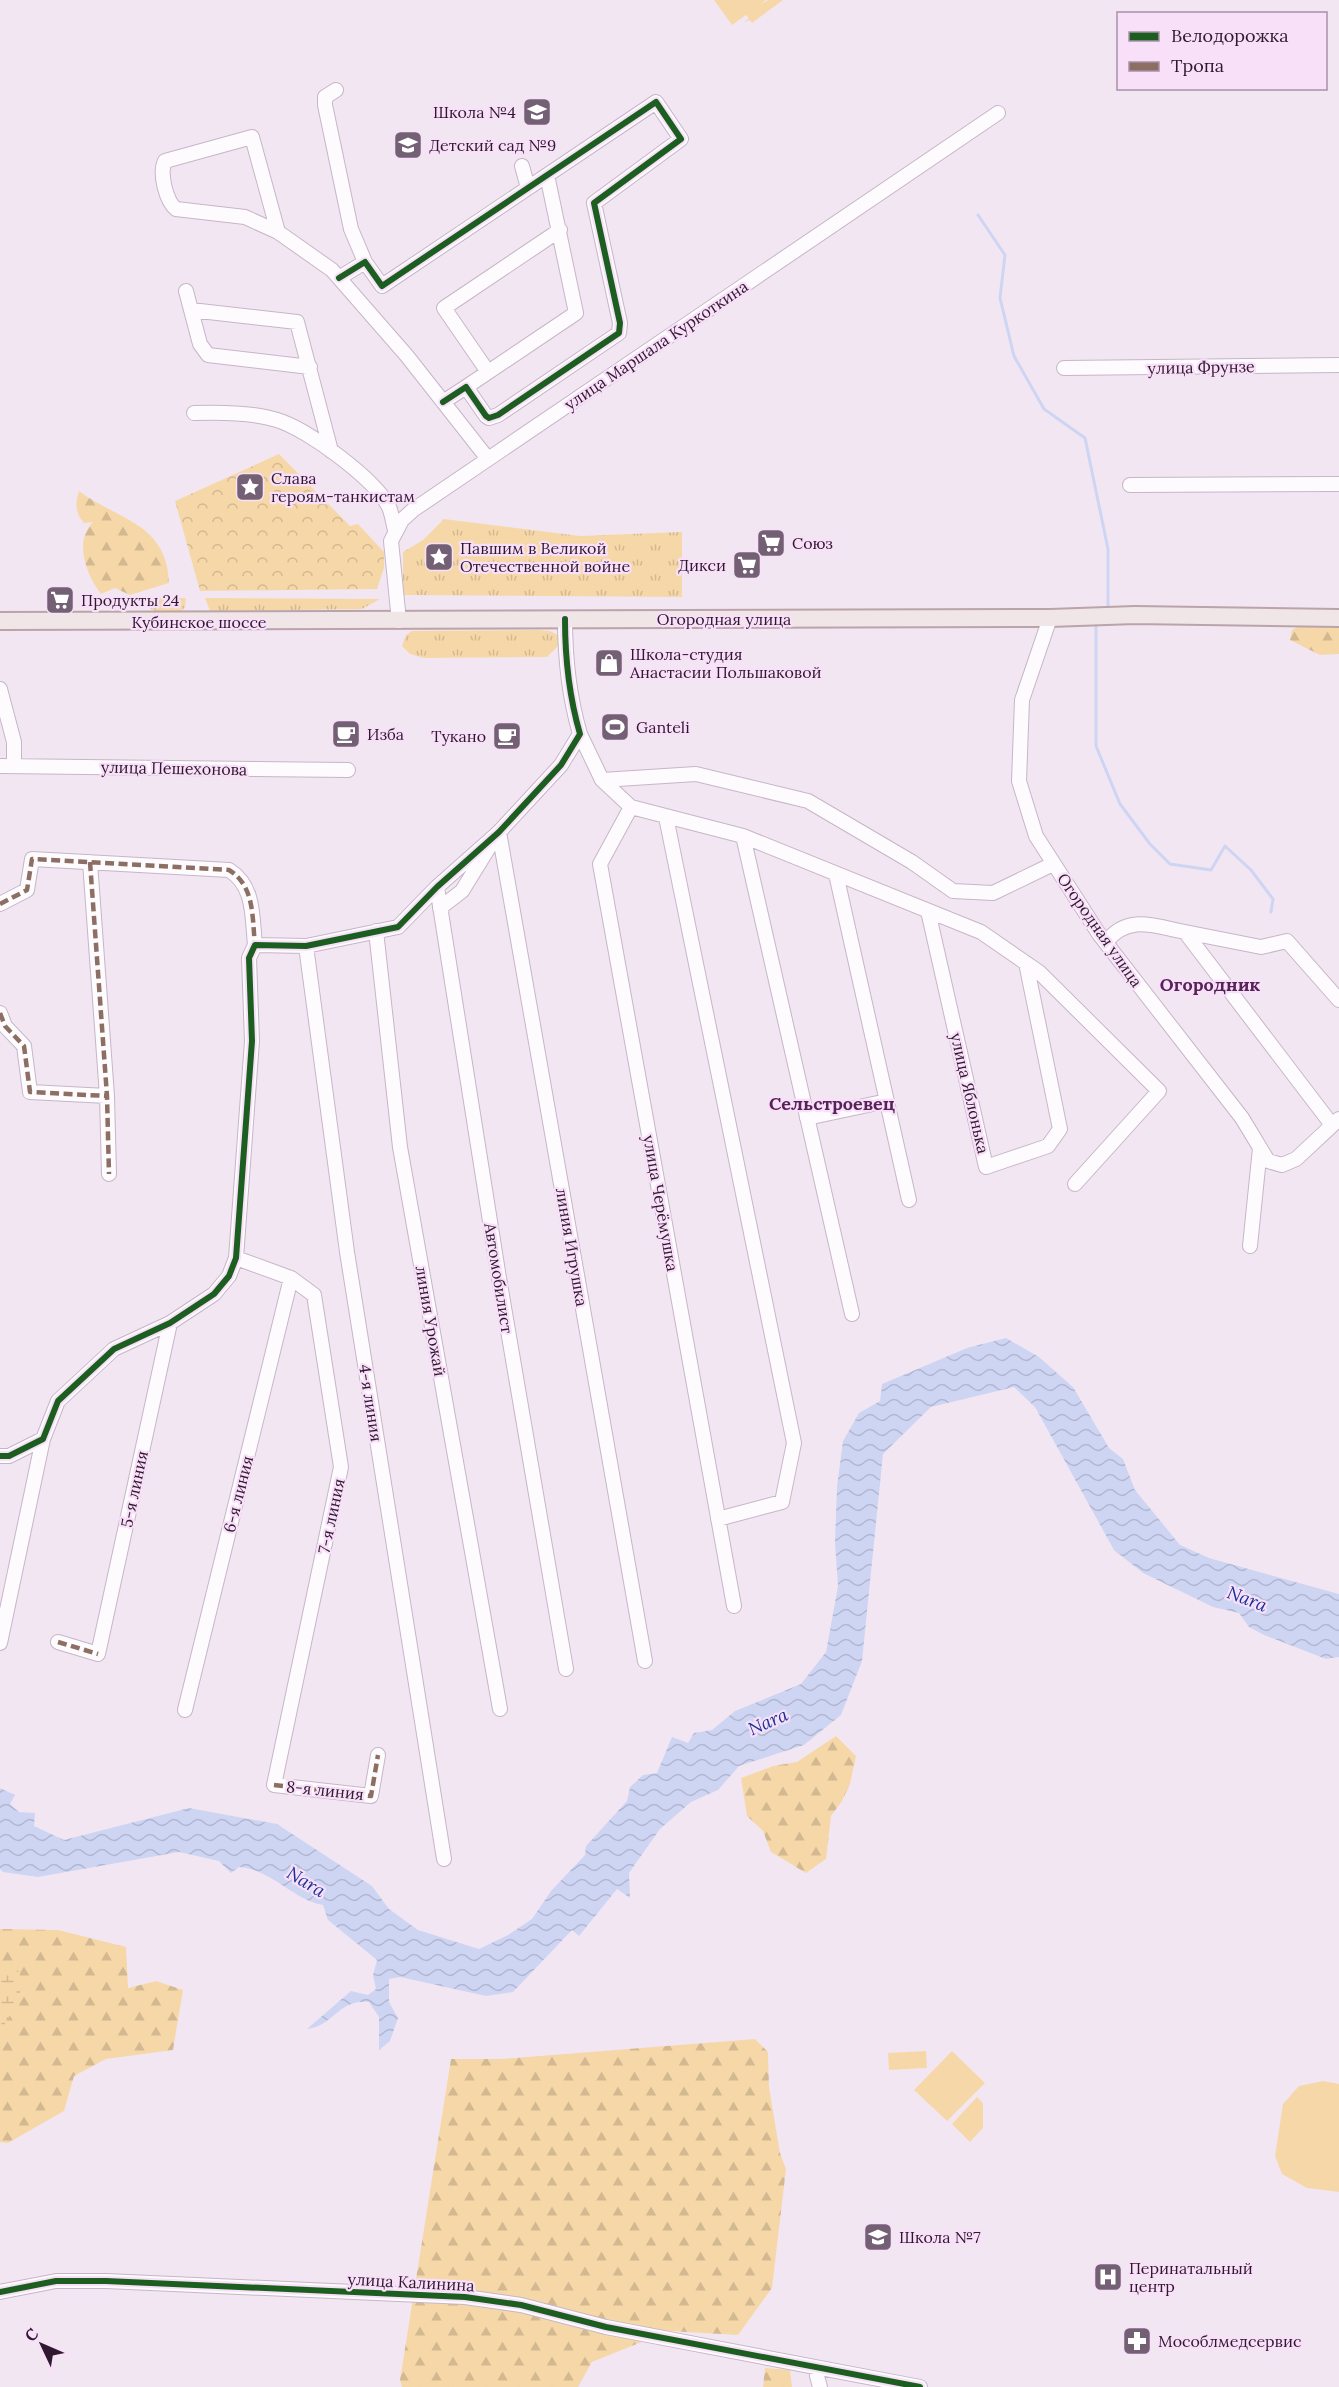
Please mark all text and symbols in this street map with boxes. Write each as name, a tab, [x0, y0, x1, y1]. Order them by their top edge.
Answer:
legend	[1117, 12, 1327, 90]
text: Велодорожка	[1171, 24, 1289, 47]
text: Тропа	[1171, 54, 1224, 77]
school or university icon: Школа №4	[521, 96, 553, 128]
place label: Школа №4	[433, 102, 516, 122]
school or university icon: Детский сад №9	[392, 129, 424, 161]
place label: Детский сад №9	[429, 135, 556, 155]
street label: улица Маршала Куркоткина	[560, 276, 752, 414]
street label: улица Фрунзе	[1147, 356, 1255, 378]
place label: Слава героям-танкистам	[271, 468, 415, 506]
place icon: Слава героям-танкистам	[234, 471, 266, 503]
supermarket icon: Союз	[755, 527, 787, 559]
place label: Союз	[792, 533, 833, 553]
place label: Павшим в Великой Отечественной войне	[460, 538, 630, 576]
place icon: Павшим в Великой Отечественной войне	[423, 541, 455, 573]
supermarket icon: Дикси	[731, 549, 763, 581]
place label: Дикси	[678, 555, 726, 575]
supermarket icon: Продукты 24	[44, 584, 76, 616]
place label: Продукты 24	[81, 590, 180, 610]
street label: Огородная улица	[657, 609, 791, 629]
street label: Кубинское шоссе	[131, 612, 267, 632]
place label: Школа-студия Анастасии Польшаковой	[629, 644, 822, 682]
shop icon: Школа-студия Анастасии Польшаковой	[593, 647, 625, 679]
sports icon: Ganteli	[599, 711, 631, 743]
place label: Ganteli	[636, 717, 690, 737]
cafe icon: Изба	[330, 718, 362, 750]
cafe icon: Тукано	[491, 720, 523, 752]
place label: Изба	[367, 724, 404, 744]
place label: Тукано	[431, 726, 486, 746]
street label: улица Пешехонова	[101, 757, 247, 779]
street label: Огородная улица	[1053, 869, 1147, 991]
district label: Огородник	[1160, 973, 1261, 996]
street label: улица Яблонька	[946, 1031, 994, 1155]
district label: Сельстроевец	[769, 1092, 895, 1115]
street label: улица Черёмушка	[639, 1133, 683, 1273]
street label: линия Игрушка	[552, 1186, 592, 1308]
street label: Автомобилист	[480, 1220, 518, 1335]
street label: линия Урожай	[411, 1264, 451, 1378]
street label: 4-я линия	[355, 1363, 387, 1443]
street label: 5-я линия	[116, 1449, 152, 1529]
street label: 6-я линия	[219, 1454, 257, 1534]
street label: 7-я линия	[313, 1477, 349, 1555]
water label: Nara	[1224, 1580, 1271, 1617]
water label: Nara	[744, 1703, 791, 1740]
street label: 8-я линия	[285, 1776, 365, 1804]
water label: Nara	[283, 1861, 330, 1902]
school or university icon: Школа №7	[862, 2221, 894, 2253]
place label: Школа №7	[899, 2227, 981, 2247]
place label: Перинатальный центр	[1129, 2258, 1253, 2296]
hospital icon: Перинатальный центр	[1092, 2261, 1124, 2293]
street label: улица Калинина	[347, 2269, 475, 2295]
north arrow	[12, 2315, 72, 2375]
text: С	[20, 2324, 42, 2345]
pharmacy icon: Мособлмедсервис	[1121, 2325, 1153, 2357]
place label: Мособлмедсервис	[1158, 2331, 1302, 2351]

